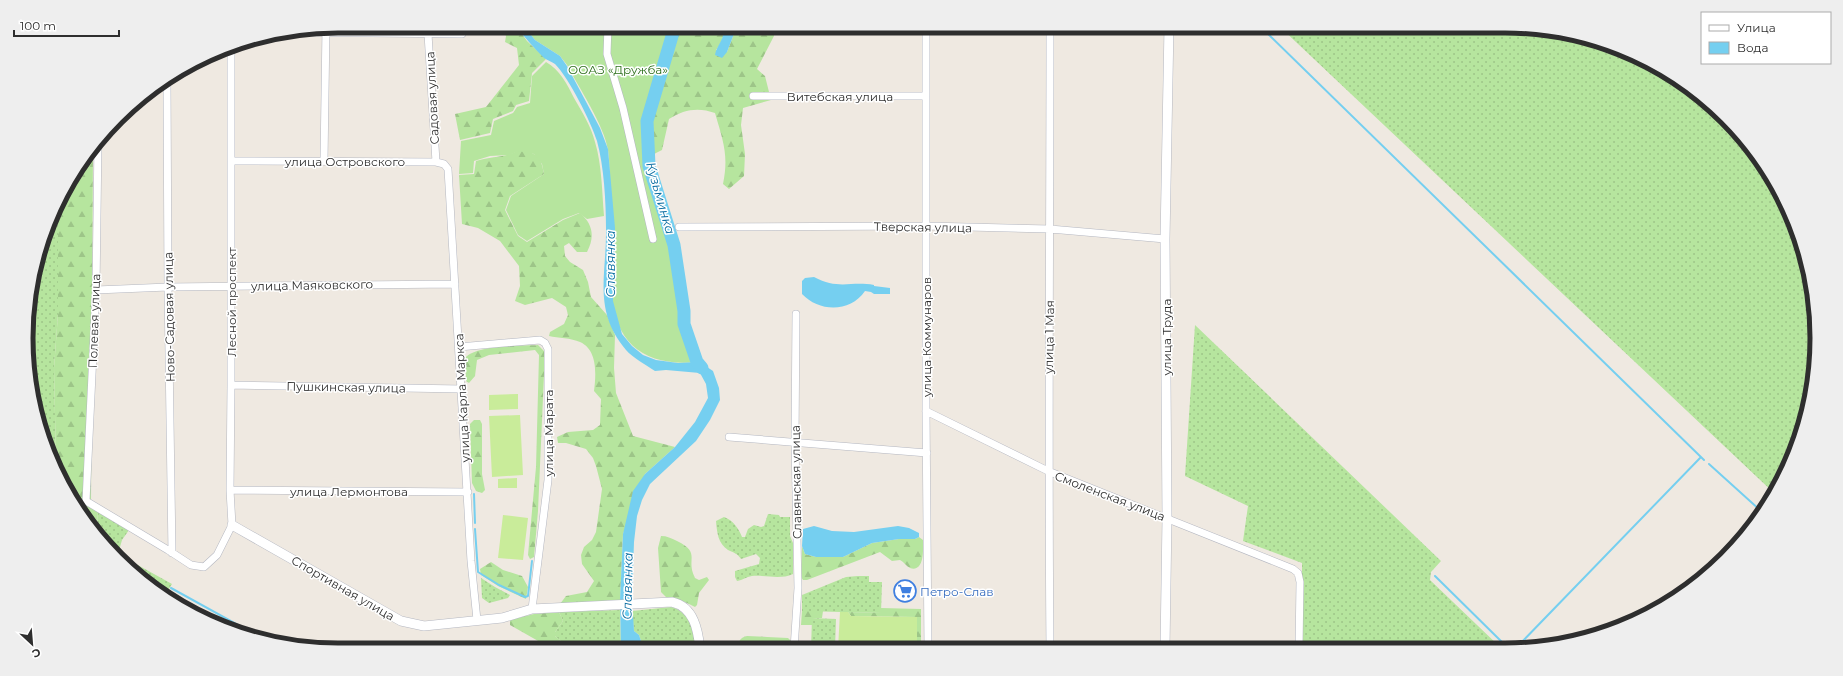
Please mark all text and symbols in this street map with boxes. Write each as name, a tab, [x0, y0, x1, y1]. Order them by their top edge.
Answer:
scale bar	[14, 12, 119, 38]
legend	[1701, 12, 1831, 64]
text: 100 m	[20, 18, 56, 33]
text: Улица	[1737, 20, 1776, 35]
text: Вода	[1737, 40, 1768, 55]
street label: Садовая улица	[422, 51, 442, 145]
park label: ООАЗ «Дружба»	[568, 62, 668, 77]
street label: Витебская улица	[787, 89, 893, 104]
street label: улица Островского	[284, 154, 406, 169]
water label: Кузьминка	[643, 160, 679, 236]
street label: Тверская улица	[874, 219, 972, 235]
water label: Славянка	[602, 230, 618, 298]
street label: Лесной проспект	[224, 247, 239, 357]
street label: Ново-Садовая улица	[160, 252, 178, 382]
street label: Полевая улица	[85, 273, 103, 369]
street label: улица Маяковского	[250, 276, 374, 294]
street label: улица Коммунаров	[919, 277, 934, 398]
street label: улица Труда	[1159, 299, 1174, 376]
street label: улица 1 Мая	[1041, 300, 1057, 375]
street label: улица Карла Маркса	[451, 333, 473, 464]
street label: Пушкинская улица	[286, 378, 406, 396]
street label: улица Марата	[541, 389, 556, 478]
street label: Славянская улица	[788, 425, 804, 539]
street label: Смоленская улица	[1053, 468, 1167, 524]
street label: улица Лермонтова	[289, 484, 408, 499]
street label: Спортивная улица	[289, 552, 397, 624]
water label: Славянка	[618, 552, 636, 620]
supermarket icon: Петро-Слав	[892, 578, 918, 604]
place label: Петро-Слав	[920, 584, 994, 599]
north arrow	[12, 624, 52, 664]
text: С	[30, 645, 43, 661]

